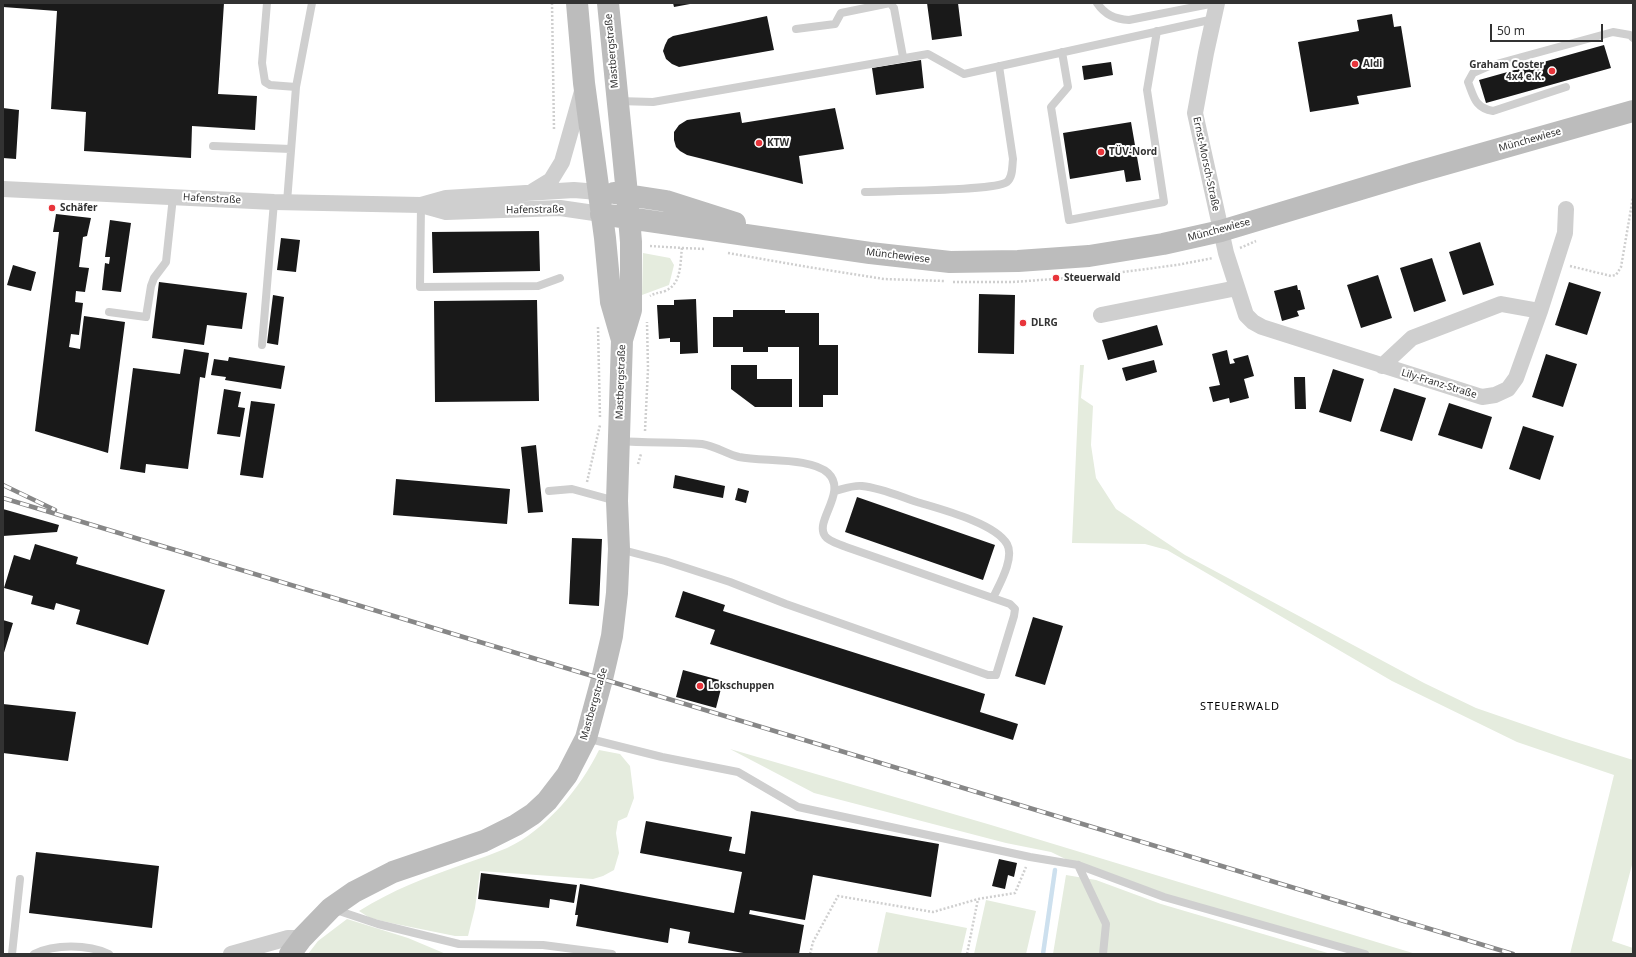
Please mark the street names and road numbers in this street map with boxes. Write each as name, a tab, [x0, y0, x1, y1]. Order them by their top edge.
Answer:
street label: Mastbergstraße	[603, 13, 621, 89]
street label: Ernst-Morsch-Straße	[1190, 116, 1222, 212]
street label: Münchewiese	[1497, 125, 1563, 155]
street label: Hafenstraße	[183, 191, 241, 207]
street label: Hafenstraße	[506, 203, 564, 217]
street label: Münchewiese	[1186, 216, 1252, 244]
street label: Münchewiese	[865, 246, 931, 266]
street label: Mastbergstraße	[614, 344, 628, 420]
street label: Lily-Franz-Straße	[1400, 367, 1478, 401]
street label: Mastbergstraße	[578, 666, 610, 742]

